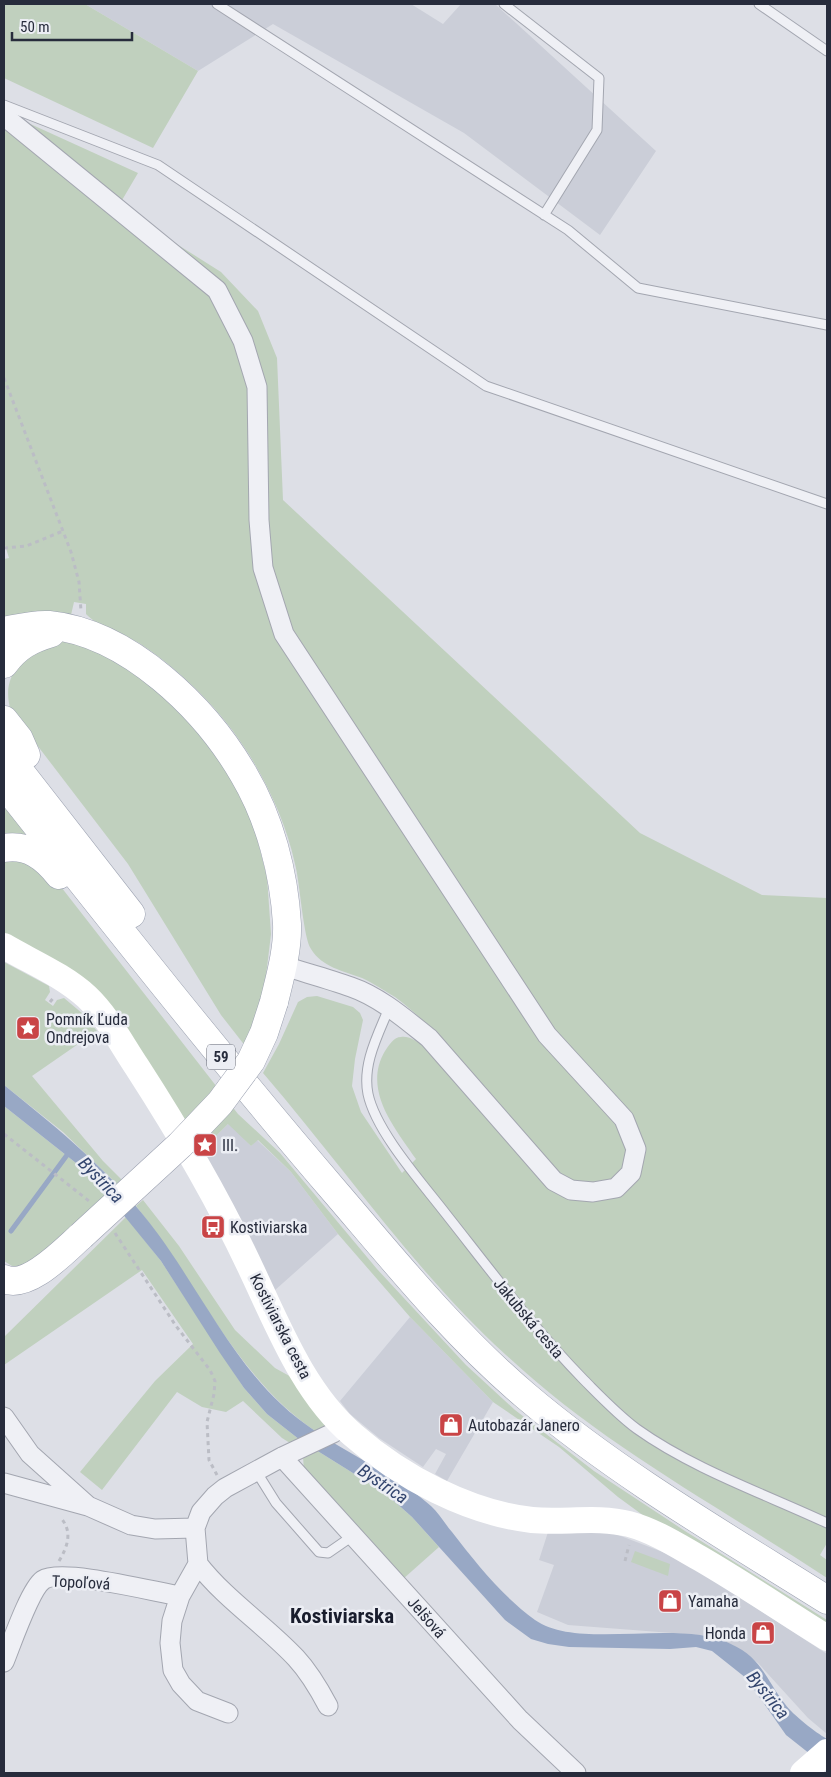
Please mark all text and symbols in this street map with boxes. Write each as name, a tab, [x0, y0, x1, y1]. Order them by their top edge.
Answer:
scale bar	[12, 10, 132, 42]
text: 50 m	[20, 18, 50, 36]
place label: Pomník Ľuda Ondrejova	[46, 1010, 128, 1047]
place icon: Pomník Ľuda Ondrejova	[15, 1015, 41, 1041]
road number: 59	[207, 1044, 235, 1070]
place icon: III.	[192, 1132, 218, 1158]
place label: III.	[222, 1136, 238, 1155]
water label: Bystrica	[74, 1152, 128, 1207]
bus stop icon: Kostiviarska	[200, 1214, 226, 1240]
place label: Kostiviarska	[230, 1218, 307, 1237]
street label: Kostiviarska cesta	[246, 1270, 315, 1382]
street label: Jakubská cesta	[490, 1274, 568, 1362]
shop icon: Autobazár Janero	[438, 1412, 464, 1438]
place label: Autobazár Janero	[468, 1416, 580, 1435]
water label: Bystrica	[354, 1459, 412, 1508]
street label: Topoľová	[51, 1571, 111, 1594]
shop icon: Yamaha	[657, 1588, 683, 1614]
place label: Yamaha	[688, 1592, 739, 1611]
street label: Jelšová	[404, 1593, 450, 1642]
district label: Kostiviarska	[290, 1604, 394, 1628]
shop icon: Honda	[750, 1620, 776, 1646]
place label: Honda	[705, 1624, 746, 1643]
water label: Bystrica	[743, 1666, 794, 1723]

